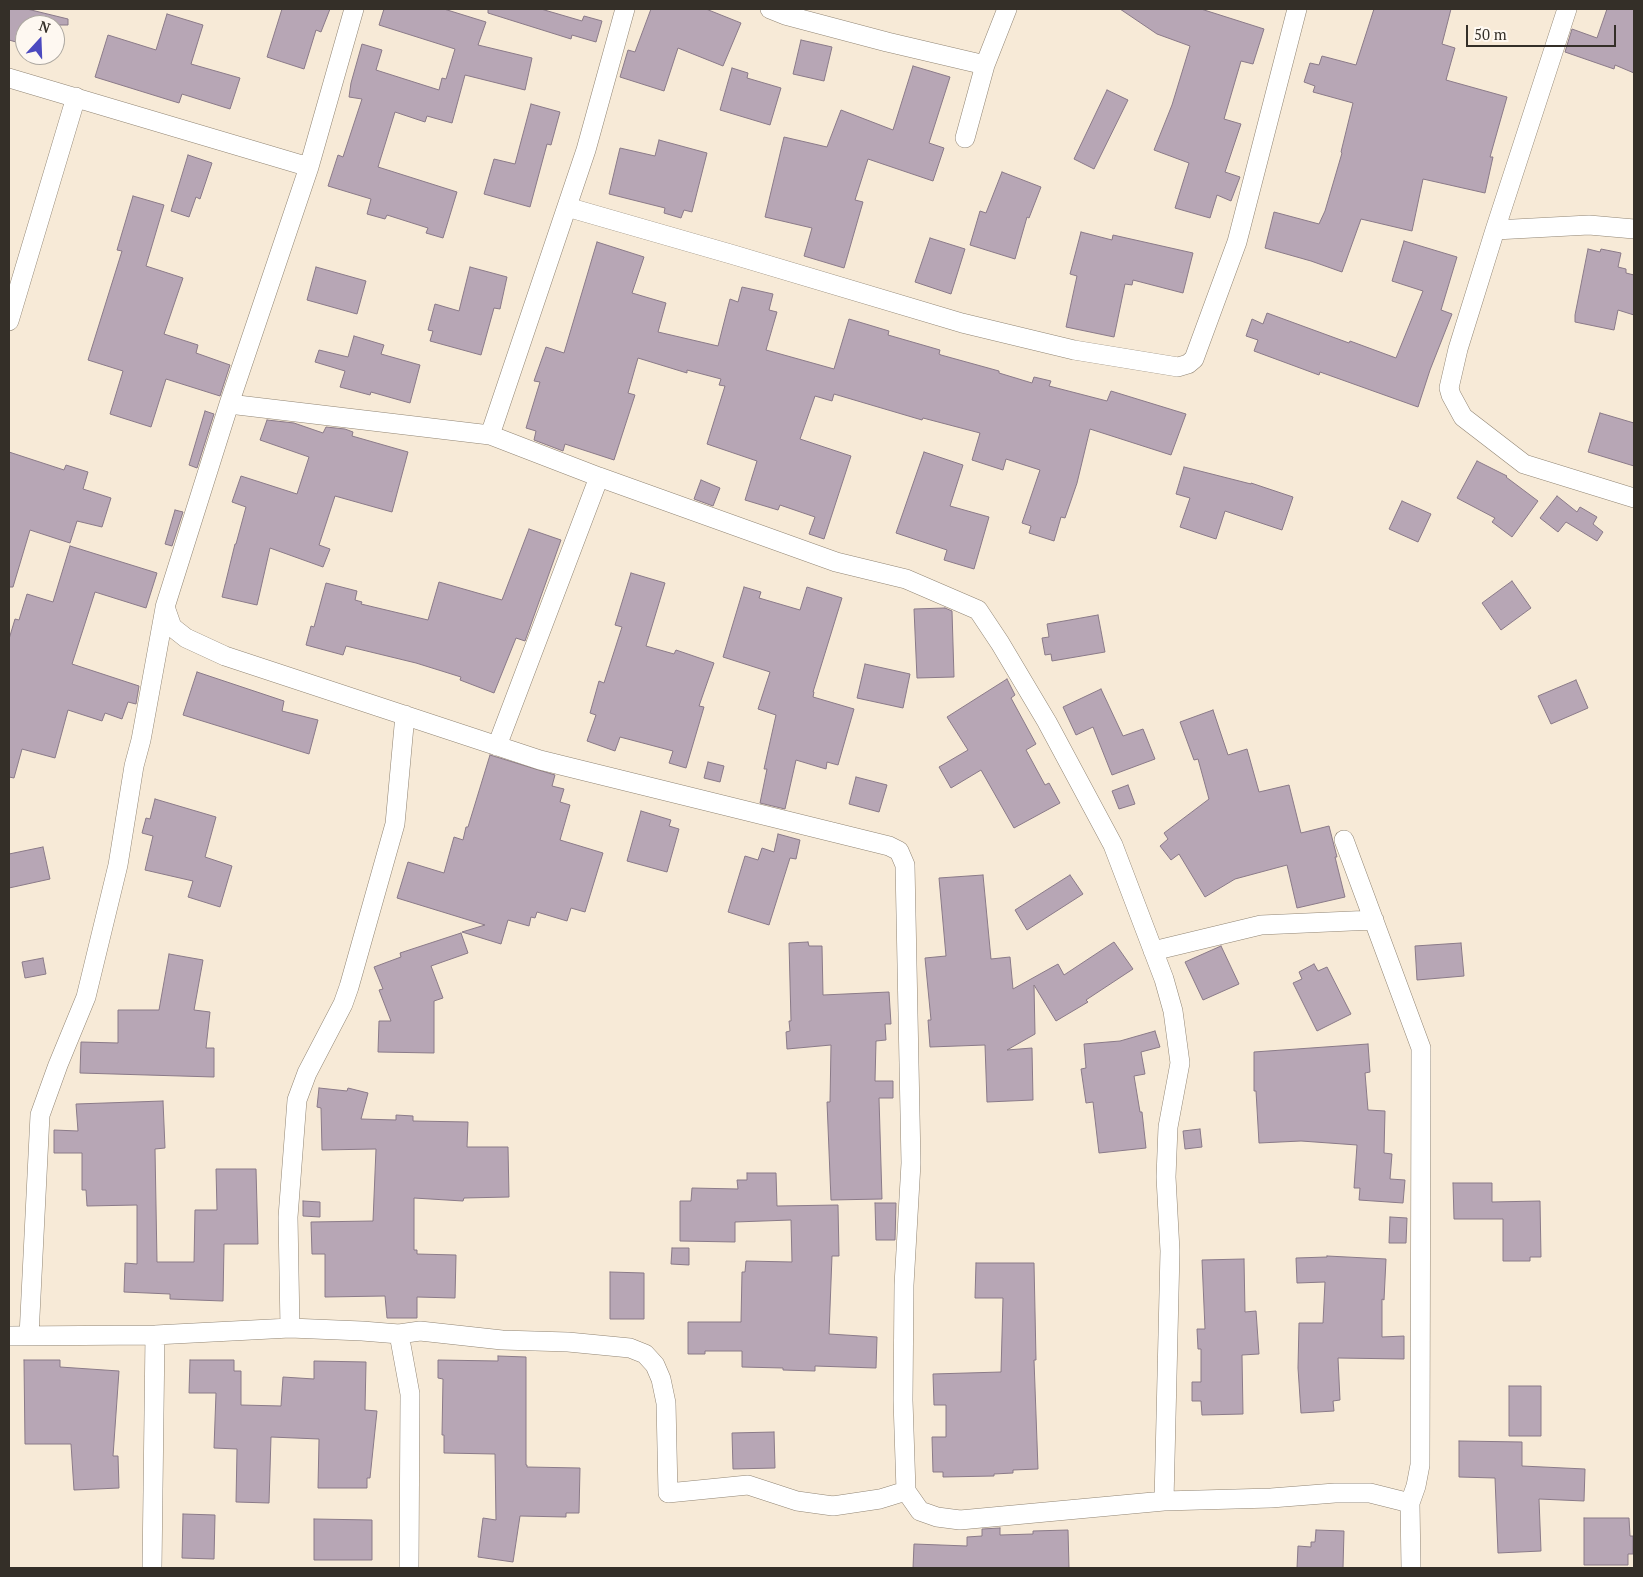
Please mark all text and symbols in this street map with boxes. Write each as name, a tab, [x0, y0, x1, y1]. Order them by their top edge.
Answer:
north arrow	[15, 15, 65, 65]
scale bar	[1468, 15, 1618, 47]
text: N	[37, 16, 53, 37]
text: 50 m	[1474, 24, 1507, 44]

